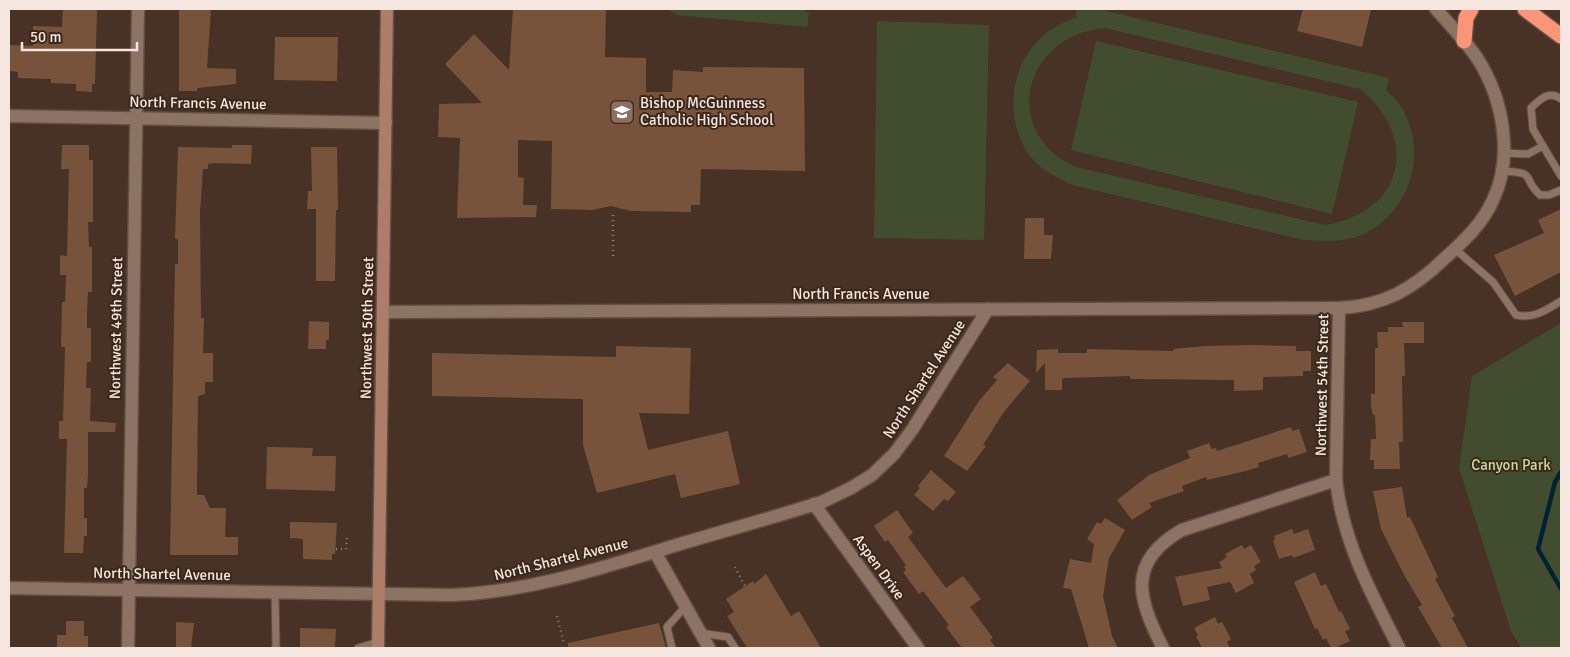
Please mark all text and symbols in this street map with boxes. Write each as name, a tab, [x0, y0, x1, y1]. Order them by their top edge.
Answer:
scale bar	[22, 20, 138, 52]
text: 50 m	[30, 28, 61, 46]
street label: North Francis Avenue	[129, 93, 267, 113]
place label: Bishop McGuinness Catholic High School	[640, 94, 774, 129]
school or university icon: Bishop McGuinness Catholic High School	[609, 99, 635, 125]
street label: Northwest 49th Street	[106, 257, 126, 399]
street label: Northwest 50th Street	[357, 257, 377, 399]
street label: North Francis Avenue	[792, 285, 930, 303]
street label: Northwest 54th Street	[1312, 314, 1332, 456]
street label: North Shartel Avenue	[879, 316, 969, 442]
park label: Canyon Park	[1471, 456, 1551, 474]
street label: Aspen Drive	[849, 531, 909, 603]
street label: North Shartel Avenue	[492, 534, 630, 584]
street label: North Shartel Avenue	[93, 564, 231, 584]

